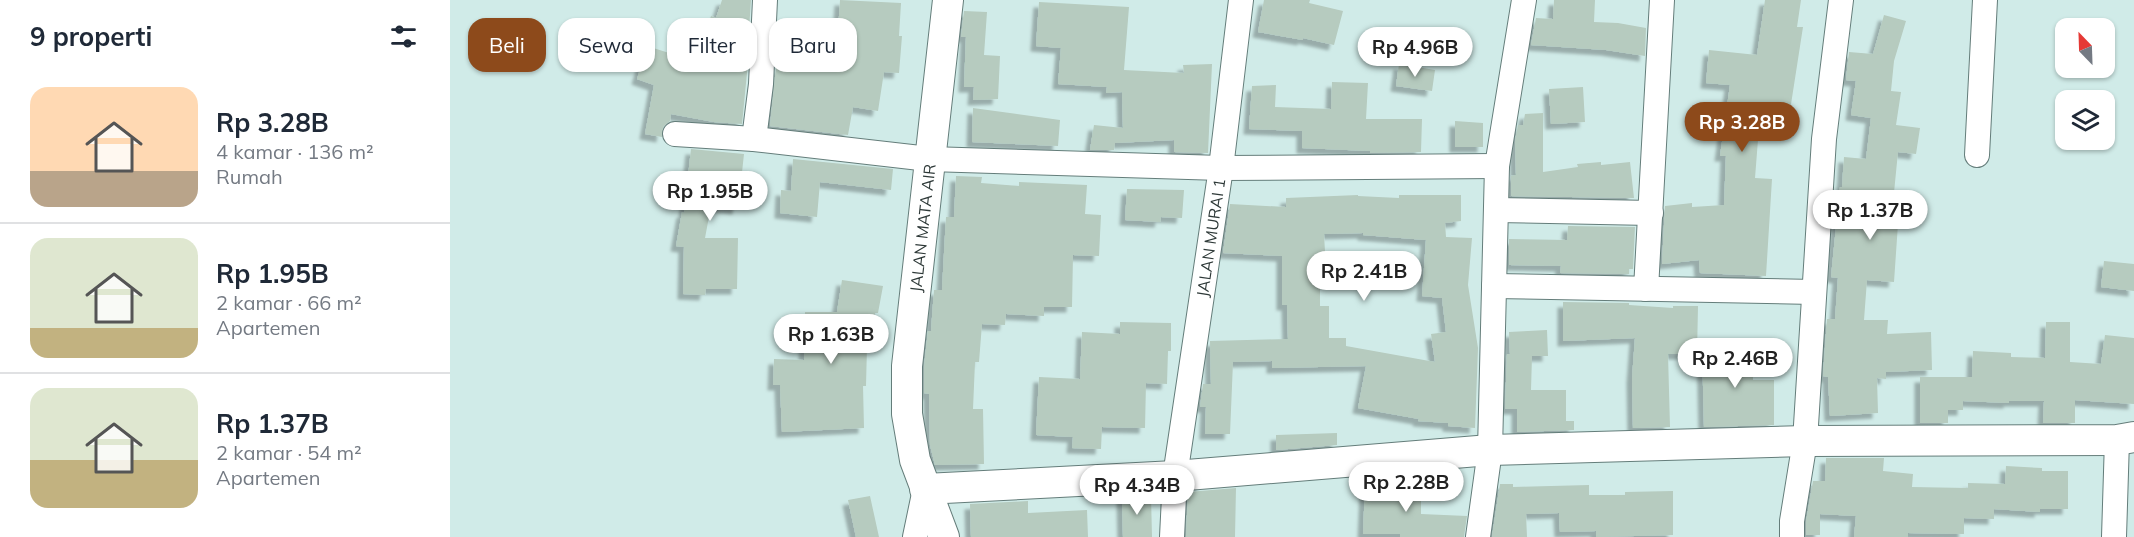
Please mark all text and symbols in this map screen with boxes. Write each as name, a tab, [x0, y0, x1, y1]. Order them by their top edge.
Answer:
chip: Beli	[468, 18, 546, 72]
chip: Sewa	[558, 18, 655, 72]
chip: Filter	[667, 18, 757, 72]
chip: Baru	[769, 18, 857, 72]
north arrow	[2055, 18, 2115, 78]
map controls	[2055, 18, 2115, 150]
text: 9 properti	[30, 20, 152, 53]
icon: filters	[387, 20, 420, 53]
pin: Rp 4.96B	[1353, 27, 1477, 78]
text: Rp 4.96B	[1372, 34, 1458, 59]
button: layers	[2055, 90, 2115, 150]
pin: Rp 3.28B	[1680, 102, 1804, 153]
text: Rp 3.28B	[216, 106, 329, 139]
text: Rp 3.28B	[1699, 109, 1785, 134]
icon: home	[78, 111, 150, 183]
text: 4 kamar · 136 m²	[216, 139, 374, 164]
street label: JALAN MATA AIR	[905, 163, 940, 293]
text: Rumah	[216, 164, 283, 189]
pin: Rp 1.95B	[648, 171, 772, 222]
street label: JALAN MURAI 1	[1192, 177, 1229, 298]
text: Rp 1.95B	[667, 178, 753, 203]
pin: Rp 1.37B	[1808, 190, 1932, 241]
text: Rp 1.37B	[1827, 197, 1913, 222]
pin: Rp 2.41B	[1302, 251, 1426, 302]
text: Rp 1.95B	[216, 257, 329, 290]
text: Rp 2.41B	[1321, 258, 1407, 283]
icon: home	[78, 262, 150, 334]
text: 2 kamar · 66 m²	[216, 290, 362, 315]
pin: Rp 1.63B	[769, 314, 893, 365]
text: Apartemen	[216, 315, 320, 340]
text: Rp 1.63B	[788, 321, 874, 346]
pin: Rp 2.46B	[1673, 338, 1797, 389]
text: Rp 2.46B	[1692, 345, 1778, 370]
text: Rp 1.37B	[216, 407, 329, 440]
icon: home	[78, 412, 150, 484]
text: 2 kamar · 54 m²	[216, 440, 362, 465]
pin: Rp 2.28B	[1344, 462, 1468, 513]
text: Apartemen	[216, 465, 320, 490]
pin: Rp 4.34B	[1075, 465, 1199, 516]
text: Rp 2.28B	[1363, 469, 1449, 494]
text: Rp 4.34B	[1094, 472, 1180, 497]

